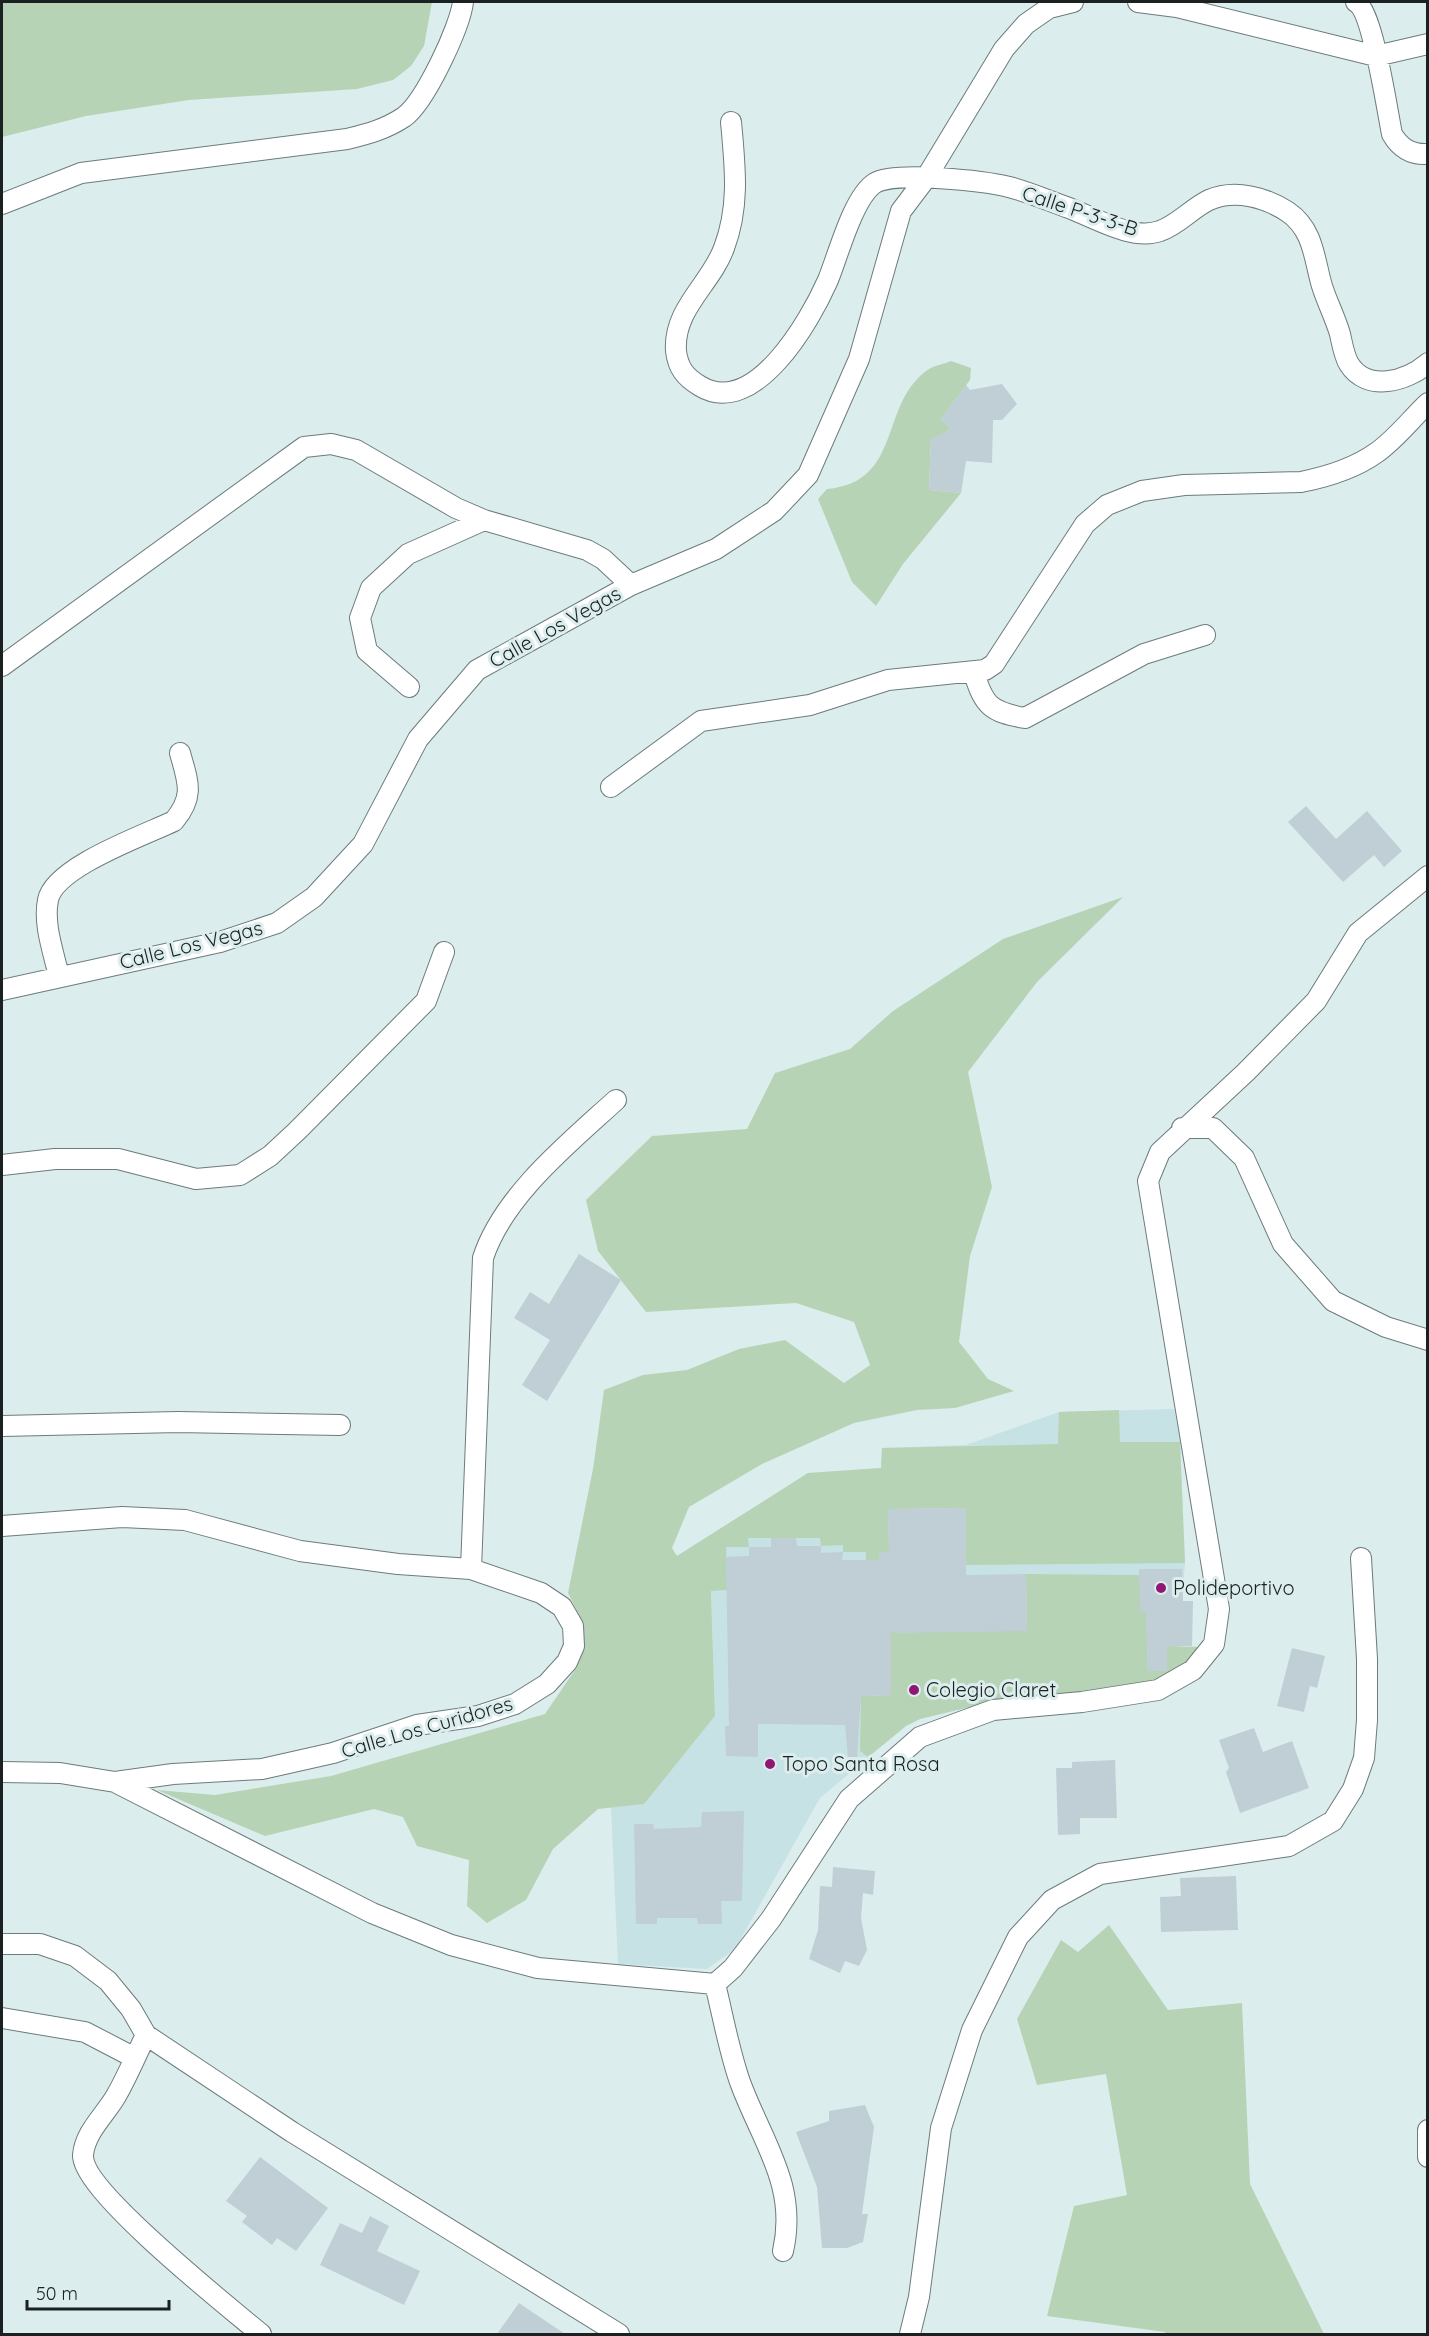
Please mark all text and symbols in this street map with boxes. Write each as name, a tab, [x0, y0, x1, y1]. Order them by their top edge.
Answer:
street label: Calle P-3-3-B	[1019, 180, 1141, 241]
street label: Calle Los Vegas	[485, 580, 625, 673]
street label: Calle Los Vegas	[117, 915, 265, 974]
place label: Polideportivo	[1173, 1575, 1295, 1600]
marker: Polideportivo	[1154, 1581, 1168, 1595]
place label: Colegio Claret	[926, 1677, 1056, 1702]
marker: Colegio Claret	[907, 1683, 921, 1697]
street label: Calle Los Curidores	[338, 1690, 515, 1763]
place label: Topo Santa Rosa	[782, 1751, 940, 1776]
marker: Topo Santa Rosa	[763, 1757, 777, 1771]
scale bar	[27, 2273, 170, 2311]
text: 50 m	[36, 2282, 78, 2305]

